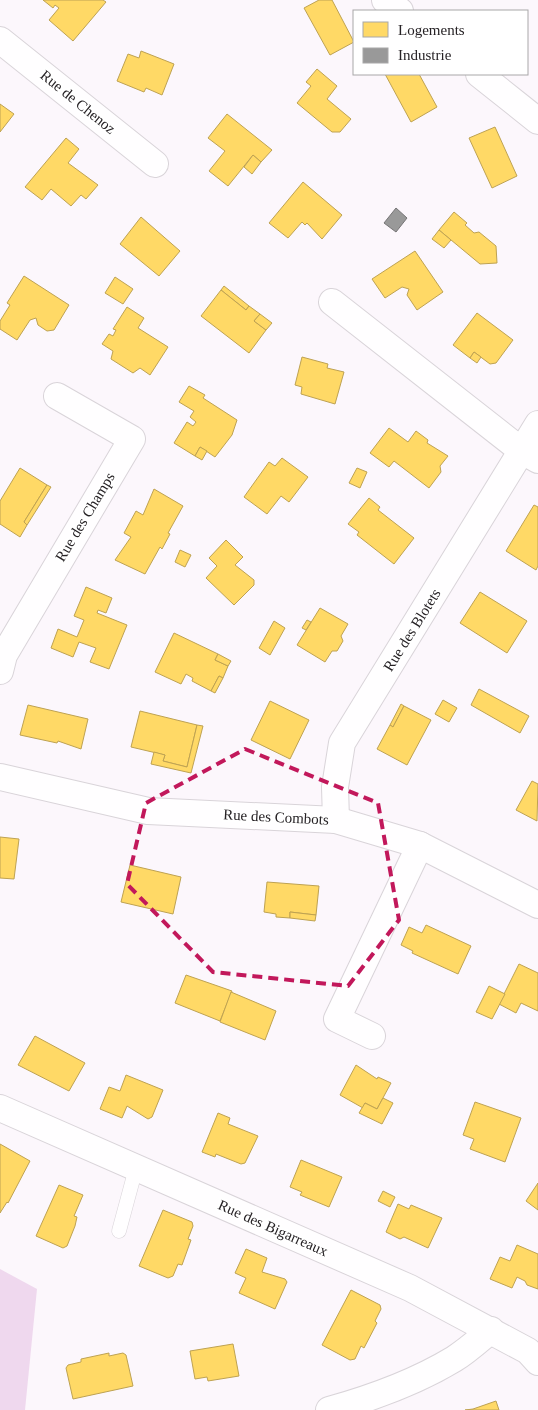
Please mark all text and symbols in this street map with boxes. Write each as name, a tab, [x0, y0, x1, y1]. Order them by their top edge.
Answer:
legend	[353, 10, 528, 75]
text: Logements	[398, 22, 465, 38]
text: Industrie	[398, 47, 452, 63]
street label: Rue de Chenoz	[37, 67, 119, 137]
street label: Rue des Champs	[52, 470, 118, 564]
street label: Rue des Blotets	[380, 586, 444, 674]
street label: Rue des Combots	[223, 806, 329, 828]
street label: Rue des Bigarreaux	[216, 1197, 331, 1260]

